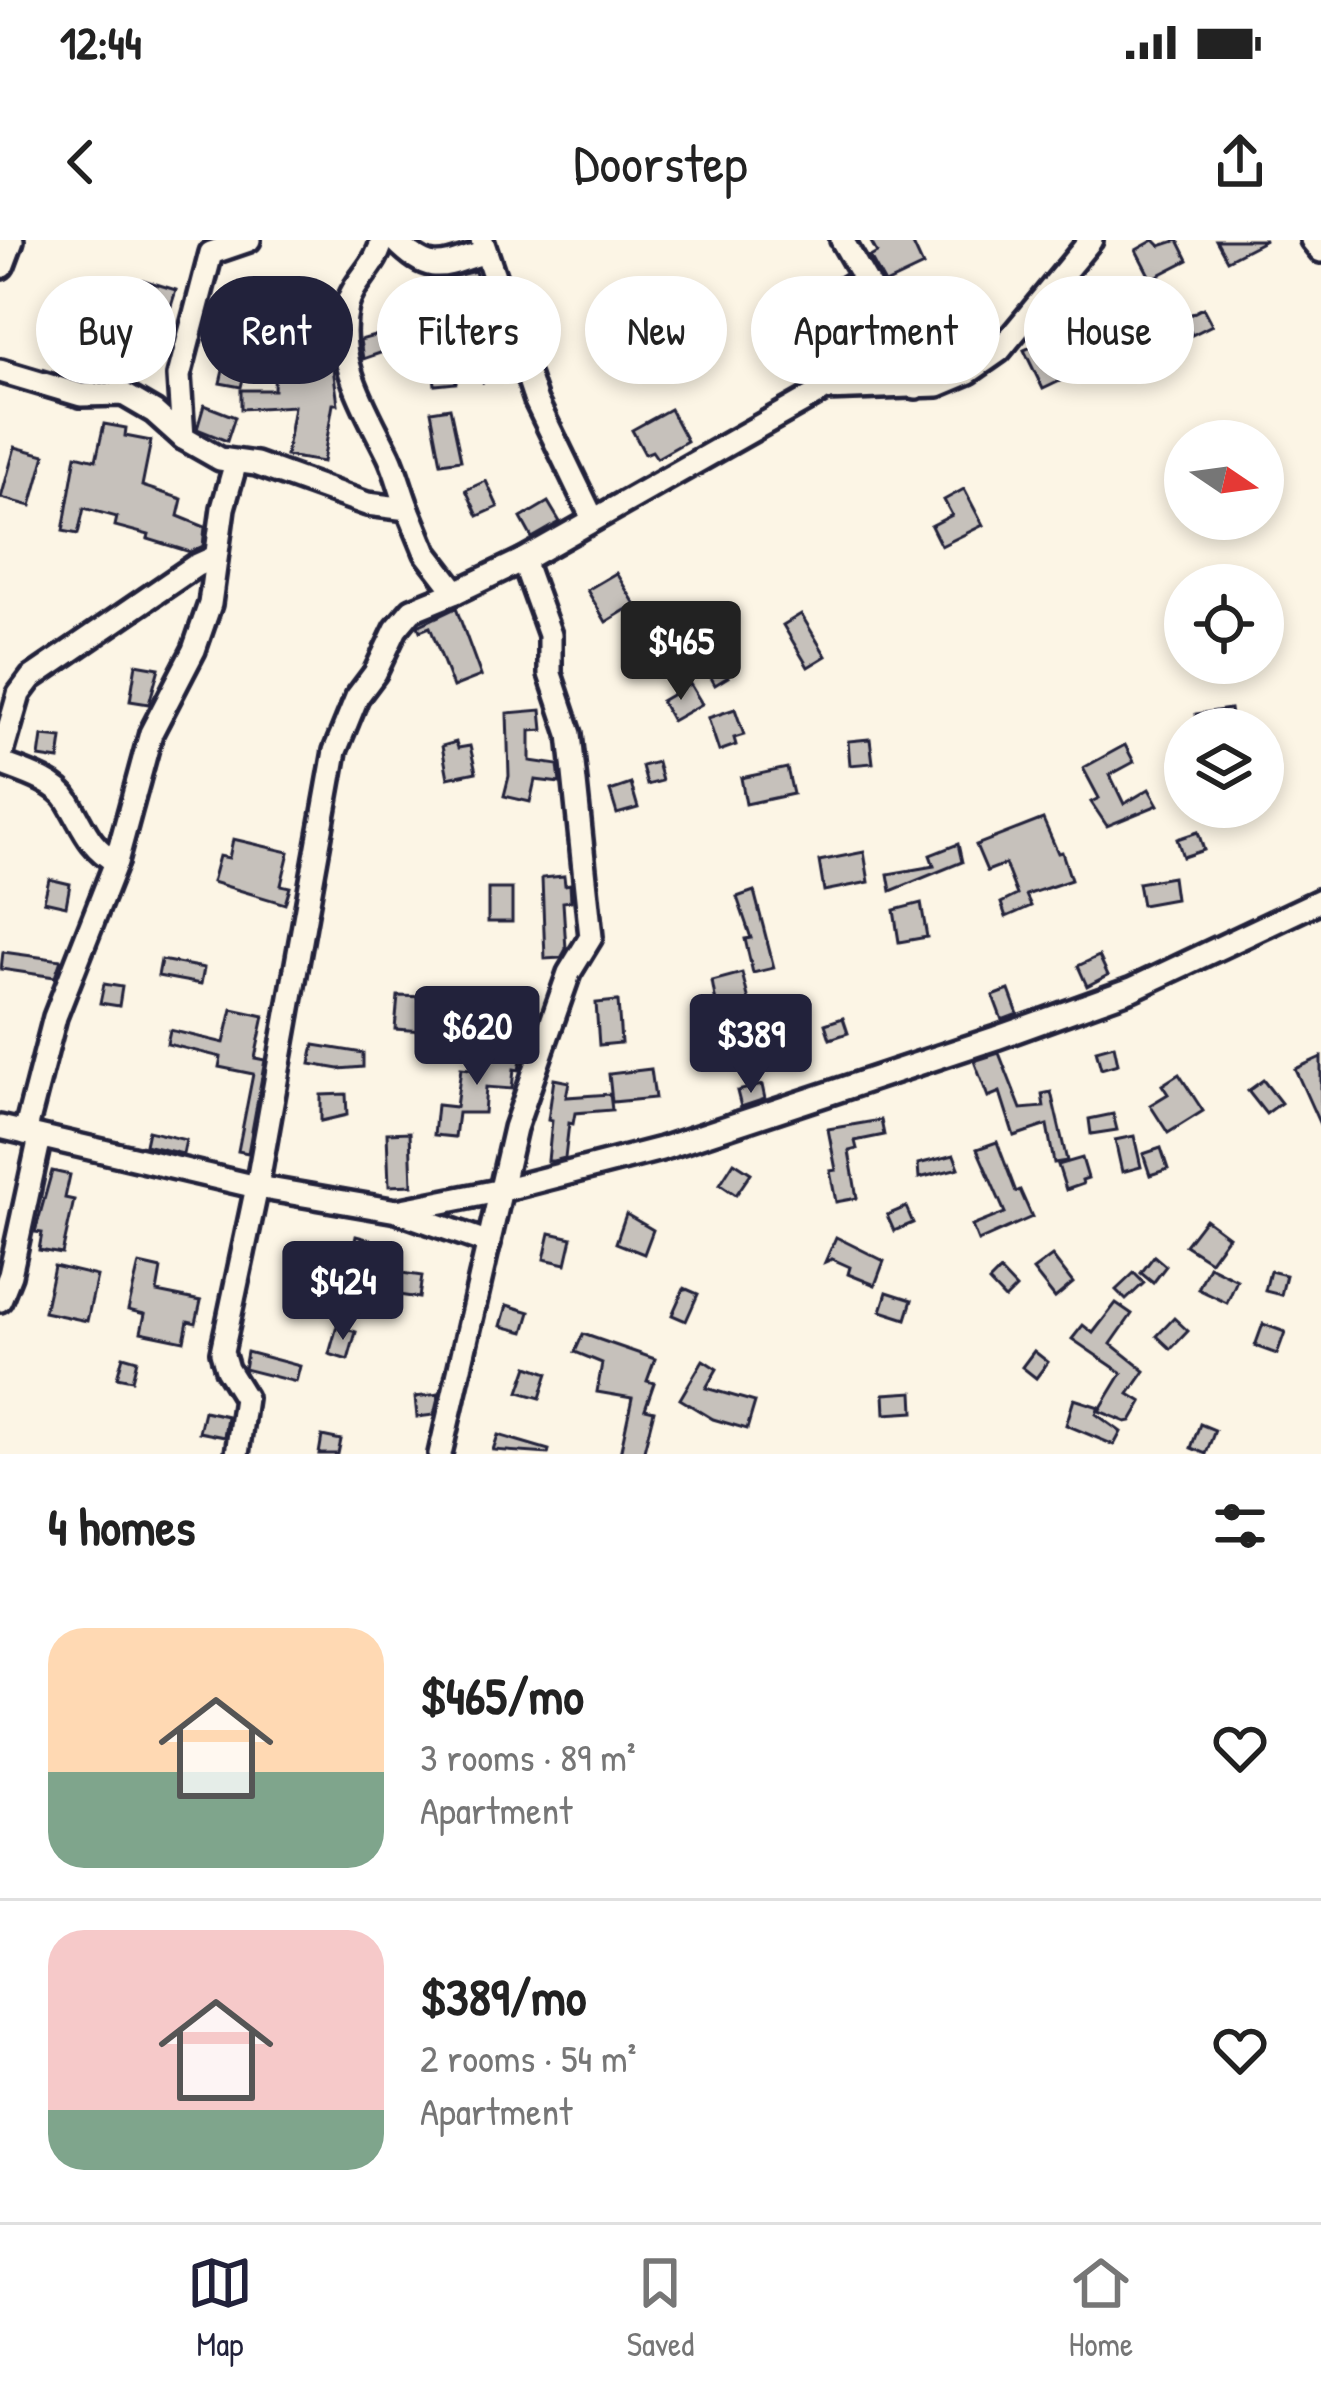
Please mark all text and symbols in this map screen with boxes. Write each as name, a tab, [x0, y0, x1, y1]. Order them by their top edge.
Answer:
text: 12:44	[60, 12, 142, 73]
text: Doorstep	[574, 126, 747, 199]
icon: back	[48, 129, 114, 195]
icon: share	[1207, 129, 1273, 195]
chip: Buy	[36, 276, 176, 384]
chip: Rent	[200, 276, 353, 384]
chip: Filters	[377, 276, 561, 384]
chip: New	[585, 276, 727, 384]
chip: Apartment	[751, 276, 1000, 384]
chip: House	[1024, 276, 1194, 384]
north arrow	[1164, 420, 1284, 540]
map controls	[1164, 420, 1284, 828]
button: locate	[1164, 564, 1284, 684]
pin: $465	[610, 601, 752, 703]
text: $465	[648, 613, 714, 666]
button: layers	[1164, 708, 1284, 828]
pin: $620	[406, 986, 548, 1088]
pin: $389	[680, 994, 822, 1096]
text: $620	[441, 998, 513, 1051]
text: $389	[717, 1006, 785, 1059]
pin: $424	[272, 1241, 414, 1343]
text: $424	[309, 1253, 377, 1306]
text: 4 homes	[48, 1492, 195, 1561]
icon: filters	[1207, 1493, 1273, 1559]
text: $465/mo	[420, 1661, 584, 1730]
icon: home	[144, 1676, 288, 1820]
icon: heart	[1207, 1715, 1273, 1781]
text: 3 rooms · 89 m²	[420, 1730, 636, 1783]
text: Apartment	[420, 1783, 573, 1836]
text: $389/mo	[420, 1962, 586, 2031]
icon: home	[144, 1978, 288, 2122]
icon: heart	[1207, 2017, 1273, 2083]
text: 2 rooms · 54 m²	[420, 2031, 637, 2084]
text: Apartment	[420, 2084, 573, 2137]
tab: Map	[187, 2250, 253, 2366]
tab: Saved	[627, 2250, 694, 2366]
tab: Home	[1068, 2250, 1134, 2366]

